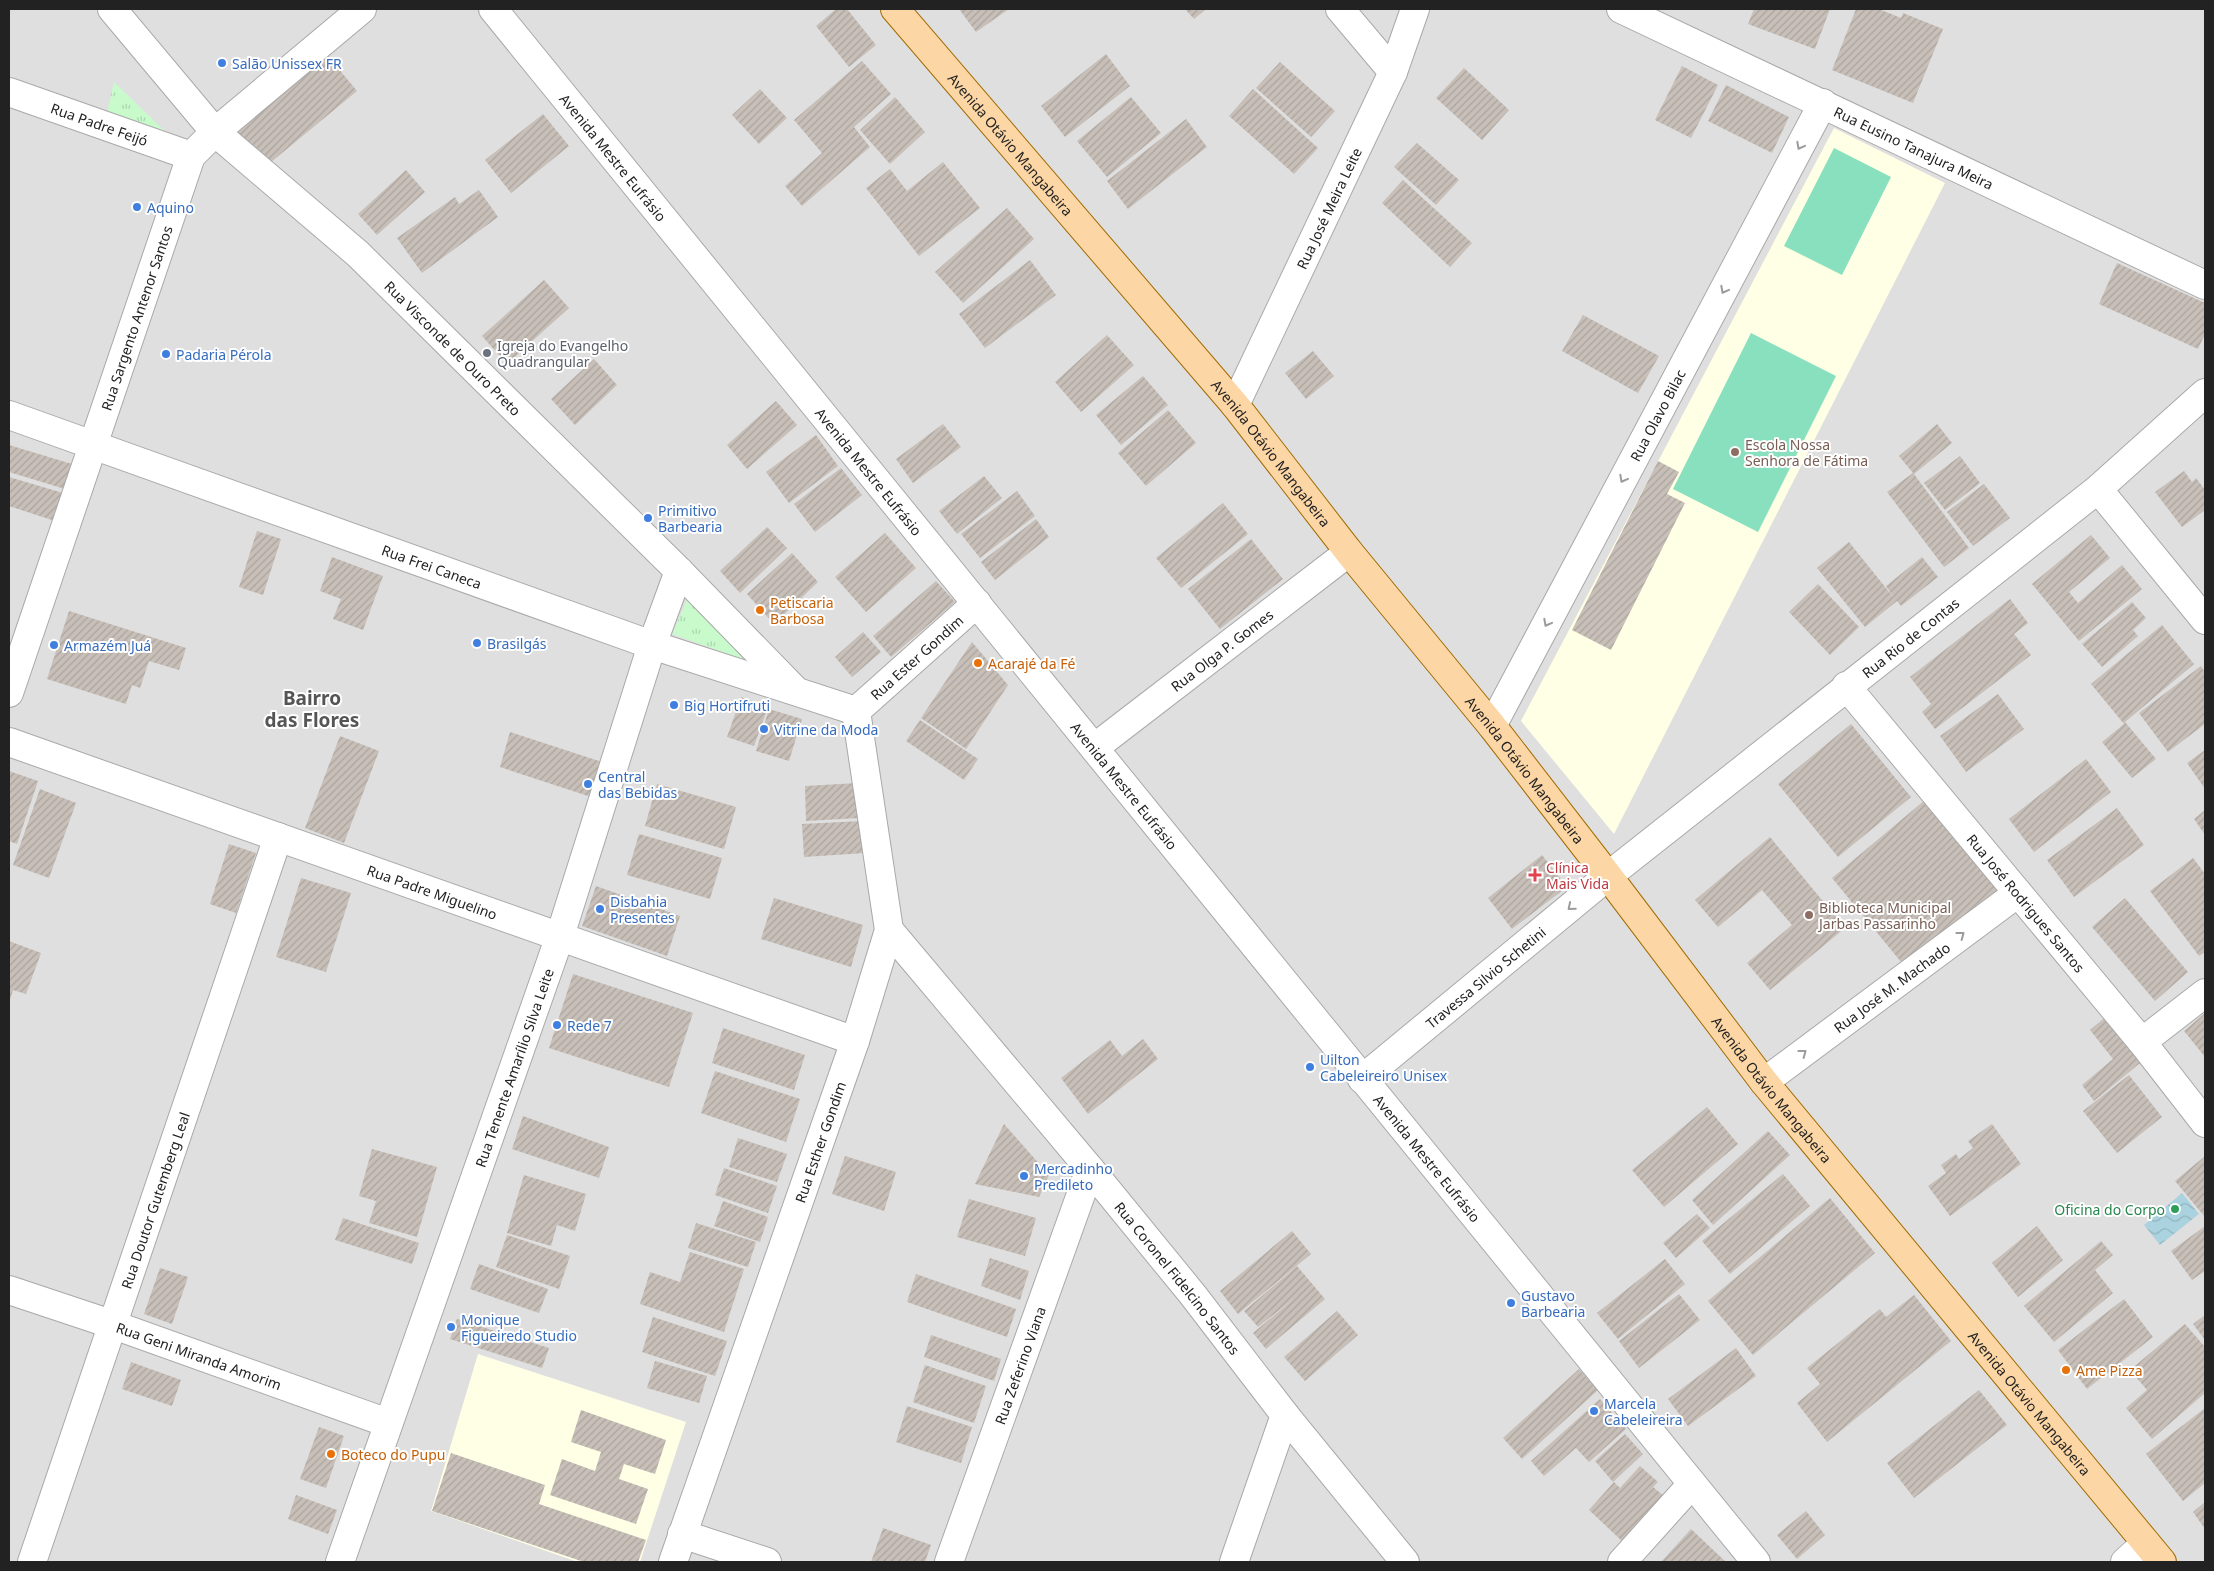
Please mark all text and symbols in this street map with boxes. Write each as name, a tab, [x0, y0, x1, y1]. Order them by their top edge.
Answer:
place label: Salão Unissex FR	[232, 54, 342, 73]
marker: Salão Unissex FR	[216, 57, 228, 69]
street label: Avenida Otávio Mangabeira	[944, 69, 1078, 219]
street label: Avenida Mestre Eufrásio	[556, 89, 671, 225]
street label: Rua Padre Feijó	[48, 98, 151, 150]
street label: Rua Eusino Tanajura Meira	[1831, 102, 1997, 193]
one-way arrow	[1796, 141, 1806, 150]
street label: Rua José Meira Leite	[1291, 144, 1365, 272]
place label: Aquino	[147, 198, 194, 217]
marker: Aquino	[131, 201, 143, 213]
street label: Rua Sargento Antenor Santos	[96, 223, 176, 413]
street label: Rua Visconde de Ouro Preto	[381, 276, 525, 419]
one-way arrow	[1720, 284, 1730, 293]
place label: Igreja do Evangelho Quadrangular	[497, 336, 628, 371]
place label: Padaria Pérola	[176, 345, 271, 364]
marker: Igreja do Evangelho Quadrangular	[481, 347, 493, 359]
marker: Padaria Pérola	[160, 348, 172, 360]
street label: Rua Olavo Bilac	[1625, 366, 1689, 464]
street label: Avenida Otávio Mangabeira	[1208, 375, 1335, 530]
street label: Avenida Mestre Eufrásio	[811, 404, 927, 539]
place label: Escola Nossa Senhora de Fátima	[1745, 435, 1868, 470]
marker: Escola Nossa Senhora de Fátima	[1729, 446, 1741, 458]
one-way arrow	[1619, 474, 1629, 483]
place label: Primitivo Barbearia	[658, 501, 722, 536]
marker: Primitivo Barbearia	[642, 512, 654, 524]
street label: Rua Frei Caneca	[379, 540, 484, 593]
place label: Petiscaria Barbosa	[770, 593, 834, 628]
street label: Rua Rio de Contas	[1858, 593, 1963, 682]
marker: Petiscaria Barbosa	[754, 604, 766, 616]
street label: Rua Olga P. Gomes	[1167, 604, 1277, 695]
street label: Rua Ester Gondim	[866, 611, 967, 704]
one-way arrow	[1543, 618, 1553, 627]
place label: Brasilgás	[487, 634, 547, 653]
place label: Armazém Juá	[64, 636, 151, 655]
marker: Brasilgás	[471, 637, 483, 649]
marker: Armazém Juá	[48, 639, 60, 651]
place label: Acarajé da Fé	[988, 654, 1075, 673]
marker: Acarajé da Fé	[972, 657, 984, 669]
district label: Bairro das Flores	[265, 685, 359, 733]
street label: Avenida Otávio Mangabeira	[1462, 692, 1589, 847]
place label: Big Hortifruti	[684, 696, 770, 715]
marker: Big Hortifruti	[668, 699, 680, 711]
street label: Avenida Mestre Eufrásio	[1067, 718, 1182, 853]
place label: Vitrine da Moda	[774, 720, 878, 739]
marker: Vitrine da Moda	[758, 723, 770, 735]
place label: Central das Bebidas	[598, 767, 677, 802]
marker: Central das Bebidas	[582, 778, 594, 790]
street label: Rua José Rodrigues Santos	[1963, 830, 2090, 976]
place label: Clínica Mais Vida	[1546, 858, 1609, 893]
street label: Rua Padre Miguelino	[365, 860, 500, 923]
marker: Clínica Mais Vida	[1528, 868, 1542, 882]
place label: Disbahia Presentes	[610, 892, 675, 927]
place label: Biblioteca Municipal Jarbas Passarinho	[1817, 898, 1951, 933]
one-way arrow	[1567, 901, 1576, 910]
marker: Disbahia Presentes	[594, 903, 606, 915]
marker: Biblioteca Municipal Jarbas Passarinho	[1803, 909, 1815, 921]
street label: Travessa Silvio Schetini	[1421, 922, 1549, 1032]
one-way arrow	[1955, 932, 1965, 941]
street label: Rua José M. Machado	[1830, 938, 1954, 1037]
street label: Rua Tenente Amarílio Silva Leite	[470, 966, 557, 1170]
street label: Avenida Otávio Mangabeira	[1708, 1012, 1836, 1167]
place label: Rede 7	[567, 1016, 612, 1035]
marker: Rede 7	[551, 1019, 563, 1031]
place label: Uilton Cabeleireiro Unisex	[1320, 1050, 1448, 1085]
one-way arrow	[1797, 1051, 1806, 1059]
marker: Uilton Cabeleireiro Unisex	[1304, 1061, 1316, 1073]
street label: Rua Esther Gondim	[790, 1079, 850, 1205]
street label: Avenida Mestre Eufrásio	[1370, 1090, 1485, 1226]
street label: Rua Doutor Gutemberg Leal	[116, 1109, 194, 1291]
place label: Mercadinho Predileto	[1034, 1159, 1113, 1194]
marker: Mercadinho Predileto	[1018, 1170, 1030, 1182]
street label: Rua Coronel Fidelcino Santos	[1111, 1197, 1245, 1358]
place label: Oficina do Corpo	[2054, 1200, 2165, 1219]
marker: Oficina do Corpo	[2169, 1203, 2181, 1215]
place label: Gustavo Barbearia	[1521, 1286, 1585, 1321]
marker: Gustavo Barbearia	[1505, 1297, 1517, 1309]
street label: Rua Zeferino Viana	[990, 1304, 1049, 1427]
place label: Monique Figueiredo Studio	[461, 1310, 577, 1345]
street label: Rua Geni Miranda Amorim	[114, 1317, 284, 1394]
marker: Monique Figueiredo Studio	[445, 1321, 457, 1333]
street label: Avenida Otávio Mangabeira	[1965, 1327, 2096, 1479]
place label: Ame Pizza	[2076, 1361, 2143, 1380]
marker: Ame Pizza	[2060, 1364, 2072, 1376]
place label: Marcela Cabeleireira	[1604, 1394, 1683, 1429]
marker: Marcela Cabeleireira	[1588, 1405, 1600, 1417]
place label: Boteco do Pupu	[341, 1445, 445, 1464]
marker: Boteco do Pupu	[325, 1448, 337, 1460]

